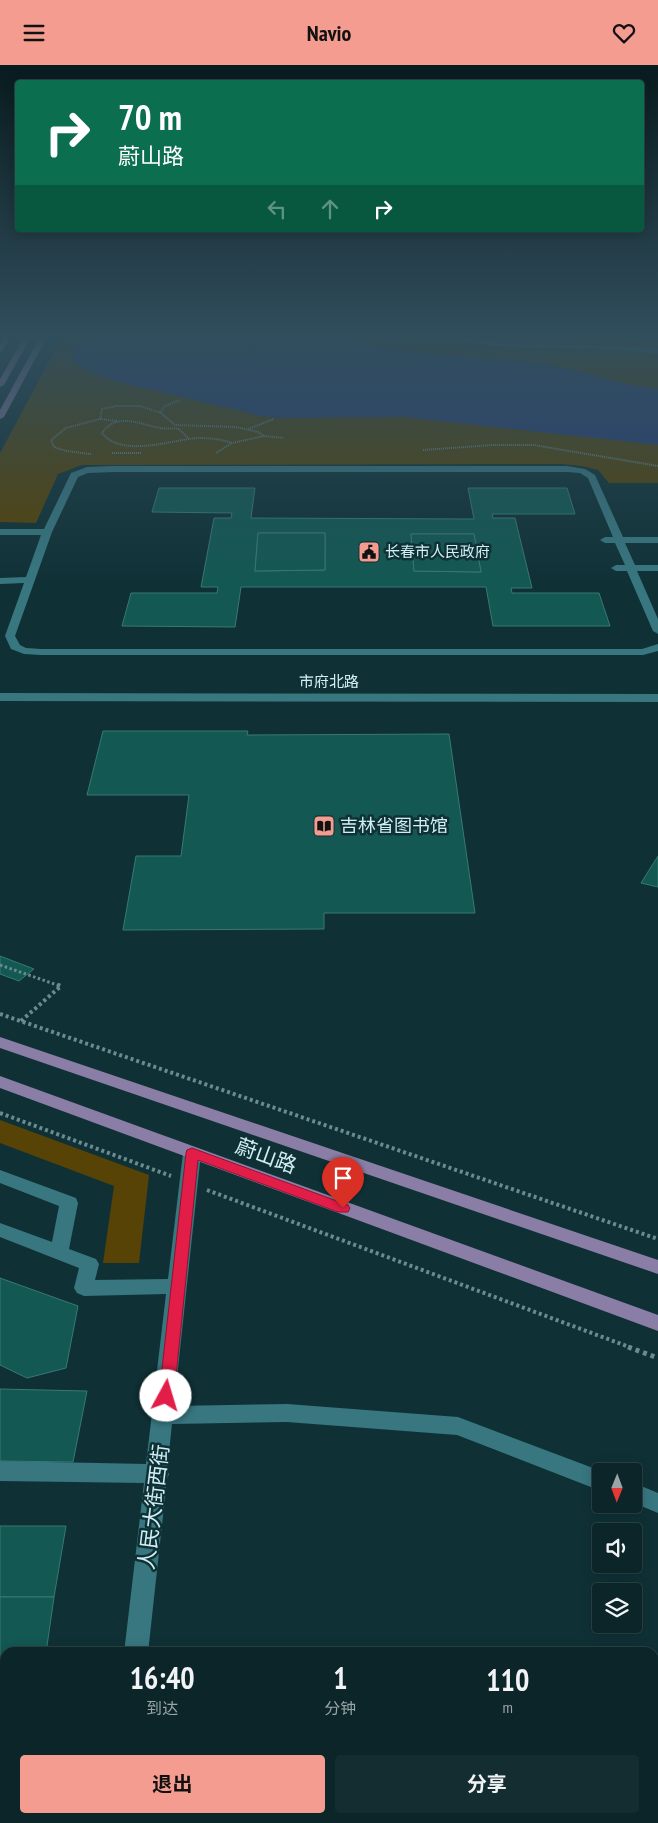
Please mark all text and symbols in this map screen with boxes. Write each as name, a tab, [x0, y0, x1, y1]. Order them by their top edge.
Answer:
icon: menu	[20, 19, 48, 47]
text: Navio	[307, 19, 351, 47]
icon: heart	[610, 19, 638, 47]
text: 70 m	[118, 94, 182, 140]
icon: right	[35, 100, 100, 165]
text: 蔚山路	[118, 142, 184, 170]
icon: left	[263, 195, 291, 223]
icon: ahead	[316, 195, 344, 223]
icon: right	[369, 195, 397, 223]
public building icon: 长春市人民政府	[357, 540, 381, 564]
place label: 长春市人民政府	[385, 542, 490, 561]
street label: 市府北路	[299, 672, 359, 691]
library icon: 吉林省图书馆	[312, 814, 336, 838]
place label: 吉林省图书馆	[340, 814, 448, 837]
street label: 蔚山路	[232, 1132, 300, 1179]
pin	[322, 1157, 364, 1208]
icon: arrive	[329, 1164, 357, 1192]
position arrow	[139, 1369, 191, 1421]
street label: 人民大街西街	[132, 1443, 175, 1571]
north arrow	[592, 1463, 642, 1513]
map controls	[592, 1463, 642, 1633]
button: sound	[592, 1523, 642, 1573]
button: layers	[592, 1583, 642, 1633]
text: 16:40	[130, 1658, 195, 1697]
text: 1	[333, 1658, 348, 1697]
text: 110	[486, 1660, 529, 1699]
text: m	[503, 1697, 513, 1717]
text: 到达	[146, 1698, 178, 1718]
text: 分钟	[324, 1698, 356, 1718]
button: 退出	[20, 1755, 325, 1813]
button: 分享	[335, 1755, 639, 1813]

